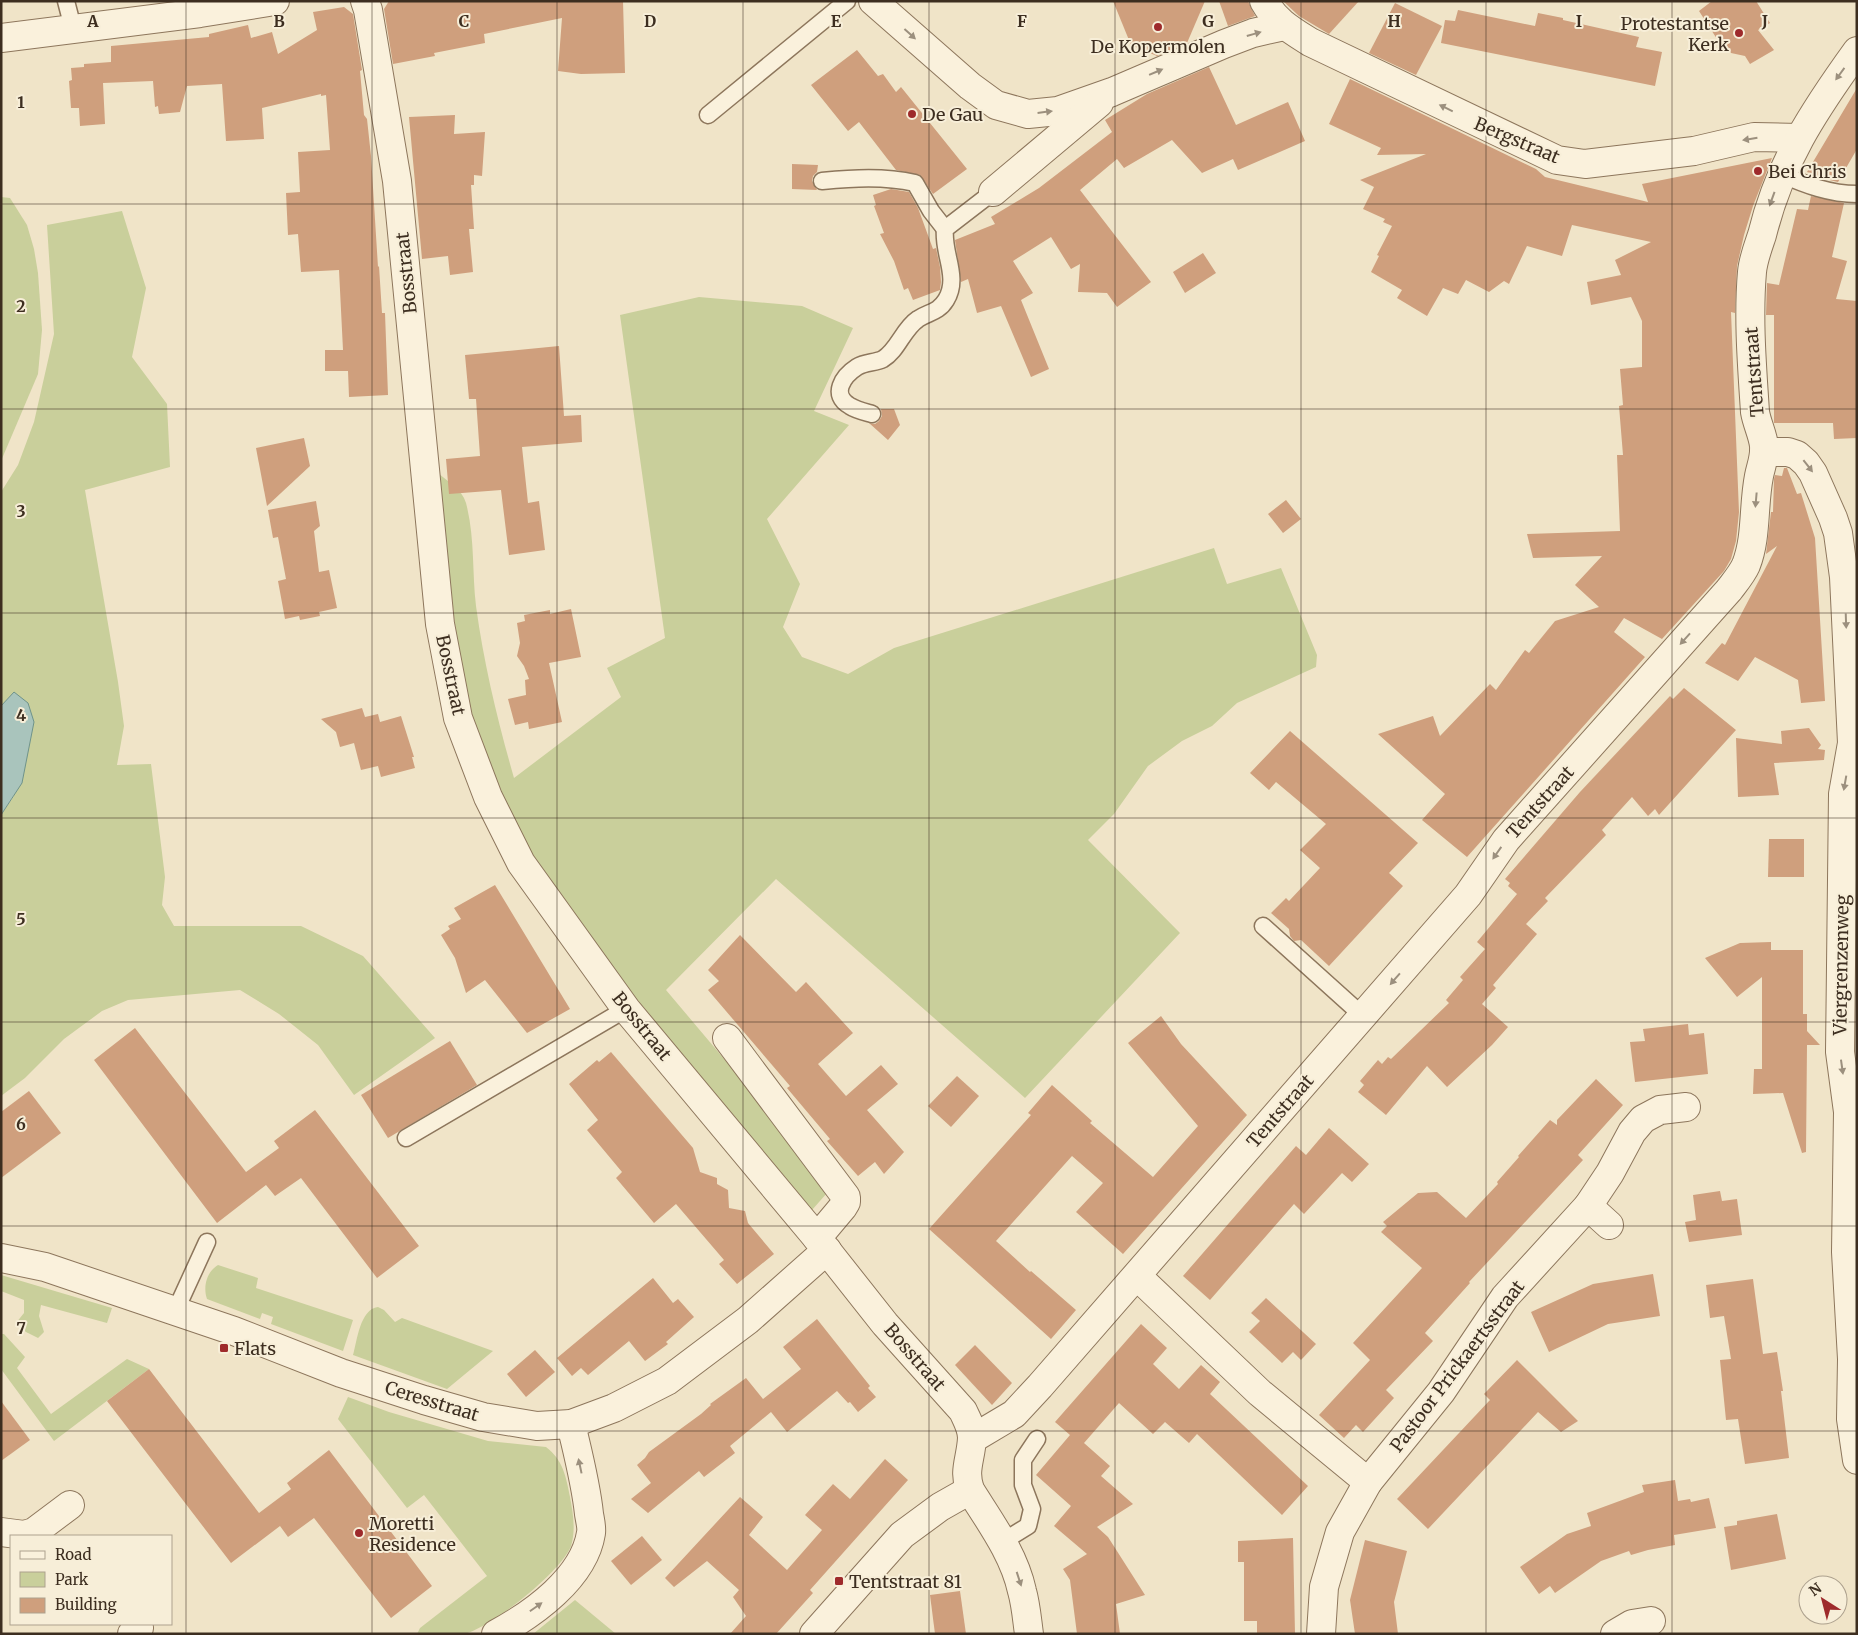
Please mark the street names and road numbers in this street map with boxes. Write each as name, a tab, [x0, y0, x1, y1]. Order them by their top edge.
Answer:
street label: Bergstraat	[1471, 112, 1563, 168]
street label: Bosstraat	[390, 231, 422, 315]
street label: Tentstraat	[1739, 326, 1769, 418]
street label: Bosstraat	[431, 632, 471, 718]
street label: Tentstraat	[1501, 761, 1579, 843]
street label: Viergrenzenweg	[1828, 894, 1854, 1037]
street label: Bosstraat	[607, 987, 677, 1065]
street label: Tentstraat	[1242, 1069, 1318, 1153]
street label: Pastoor Prickaertsstraat	[1385, 1276, 1529, 1456]
street label: Bosstraat	[879, 1319, 951, 1395]
street label: Ceresstraat	[382, 1376, 482, 1426]

